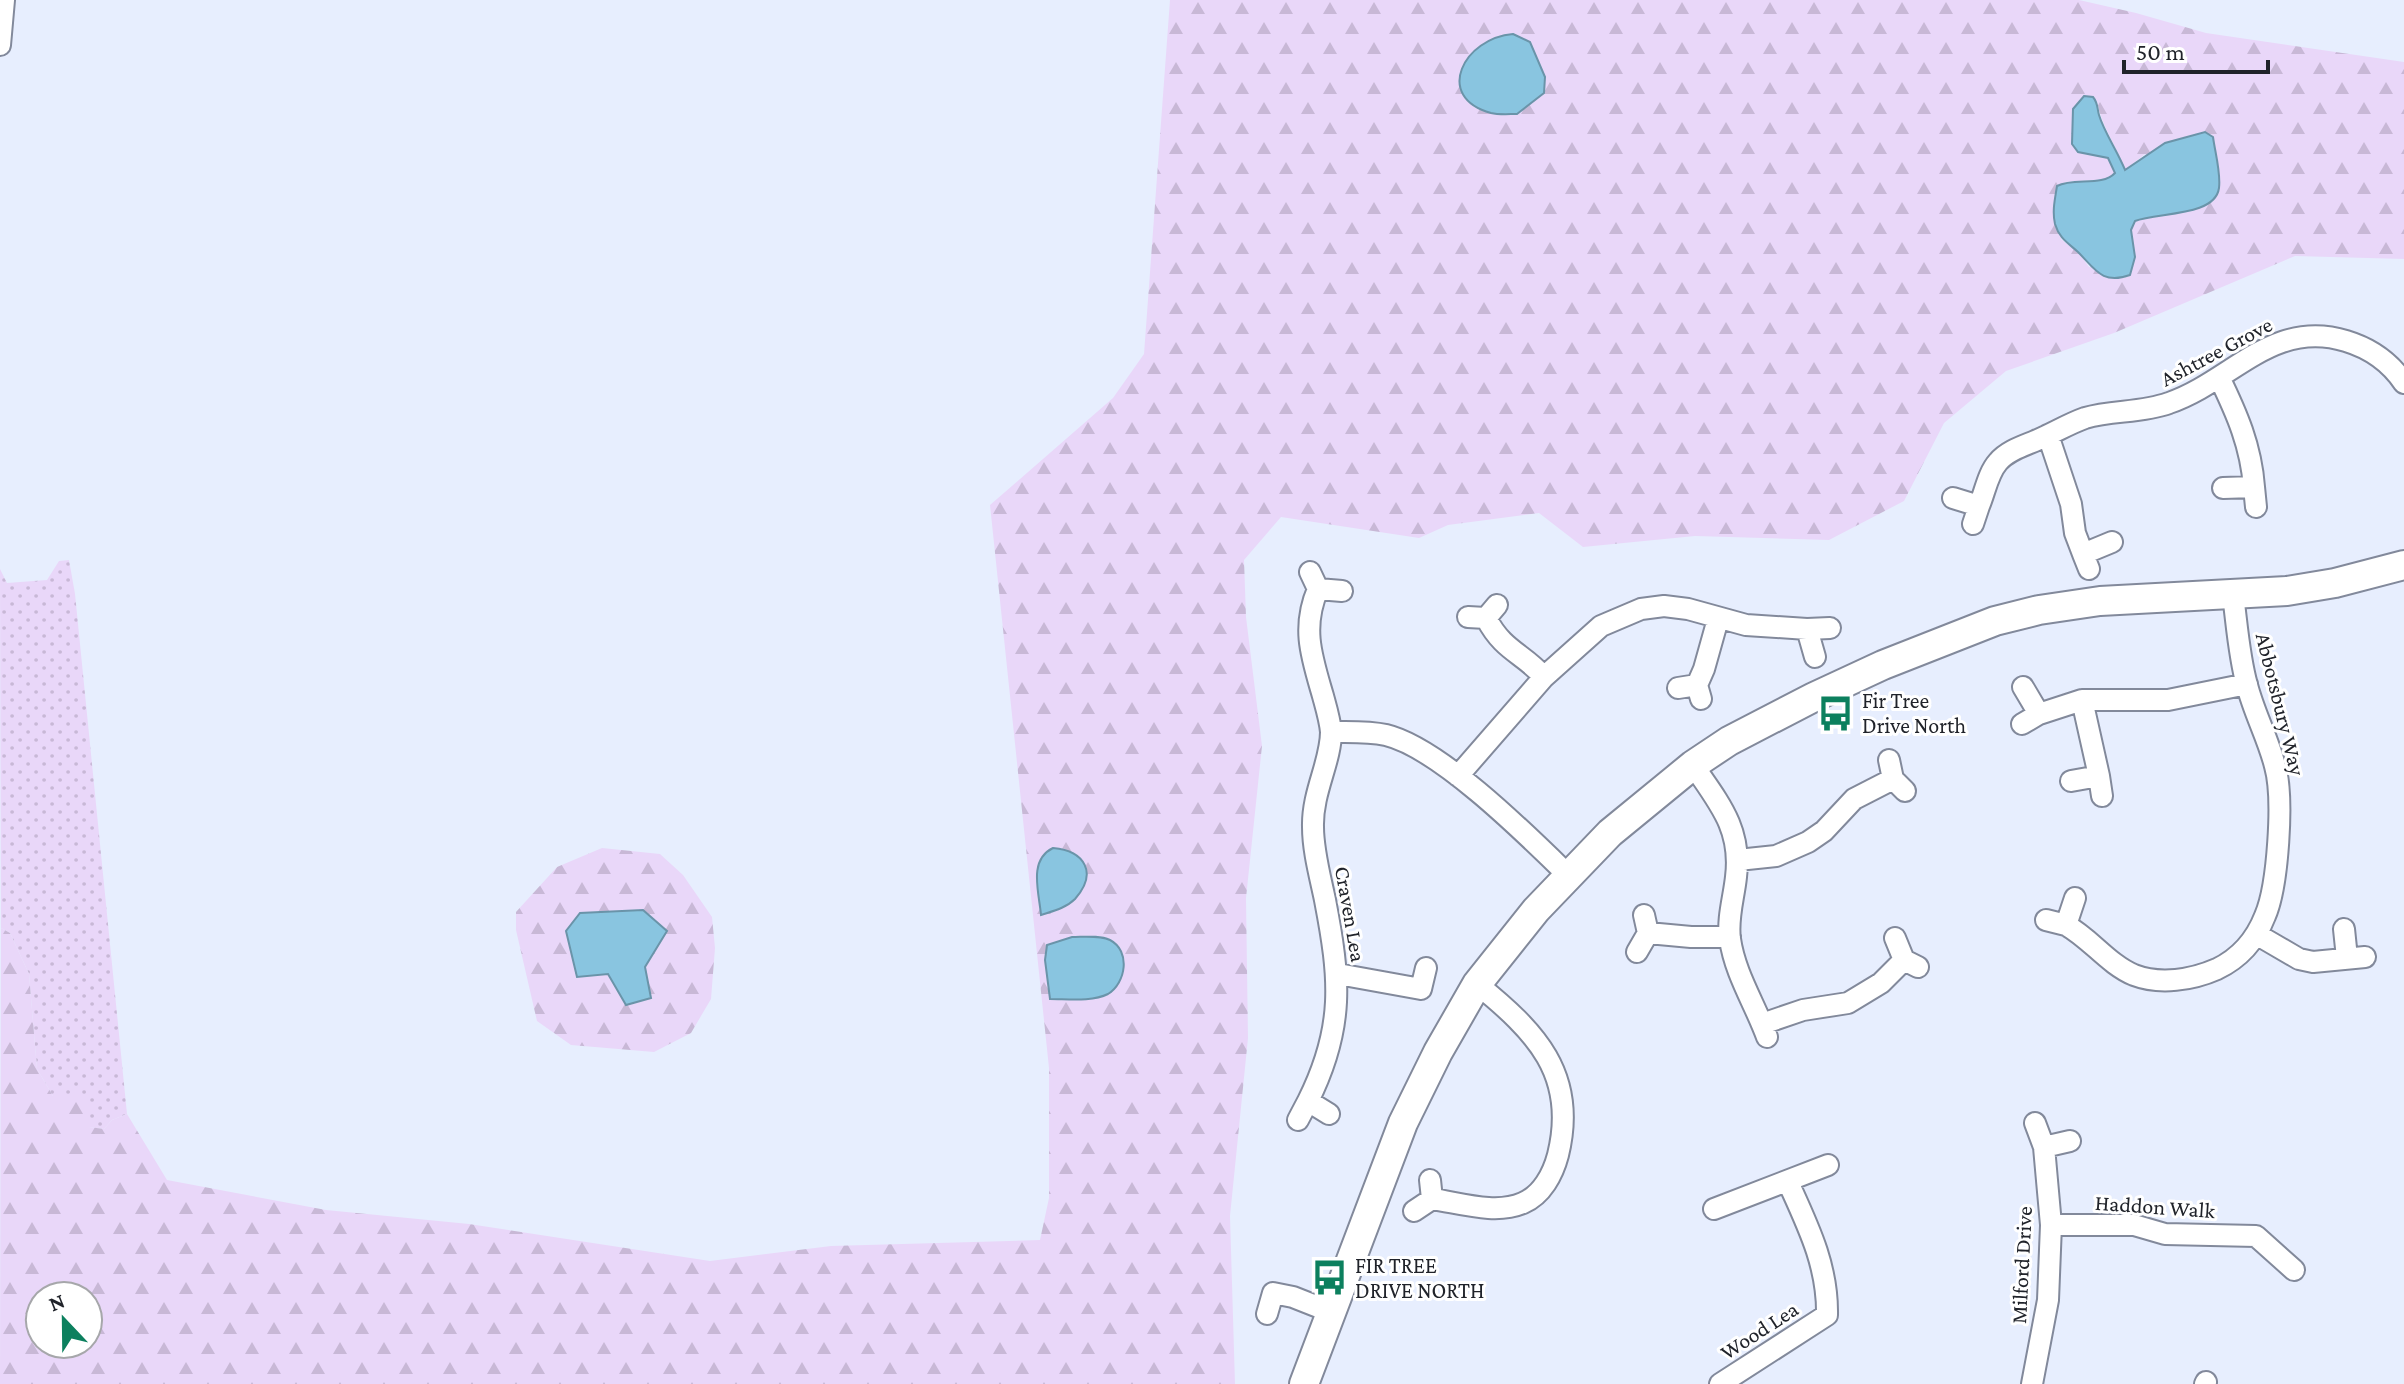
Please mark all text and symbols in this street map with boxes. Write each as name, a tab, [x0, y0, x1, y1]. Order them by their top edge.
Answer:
scale bar	[2124, 24, 2268, 74]
text: 50 m	[2136, 38, 2185, 65]
street label: Ashtree Grove	[2156, 312, 2276, 391]
street label: Abbotsbury Way	[2251, 630, 2311, 779]
place label: Fir Tree Drive North	[1862, 688, 1966, 738]
bus stop icon: Fir Tree Drive North	[1817, 694, 1855, 732]
street label: Craven Lea	[1330, 864, 1371, 964]
street label: Haddon Walk	[2094, 1190, 2216, 1223]
street label: Milford Drive	[2006, 1205, 2037, 1325]
place label: FIR TREE DRIVE NORTH	[1355, 1253, 1484, 1303]
bus stop icon: FIR TREE DRIVE NORTH	[1310, 1259, 1348, 1297]
north arrow	[24, 1280, 104, 1360]
text: N	[45, 1288, 68, 1316]
street label: Wood Lea	[1716, 1296, 1803, 1365]

